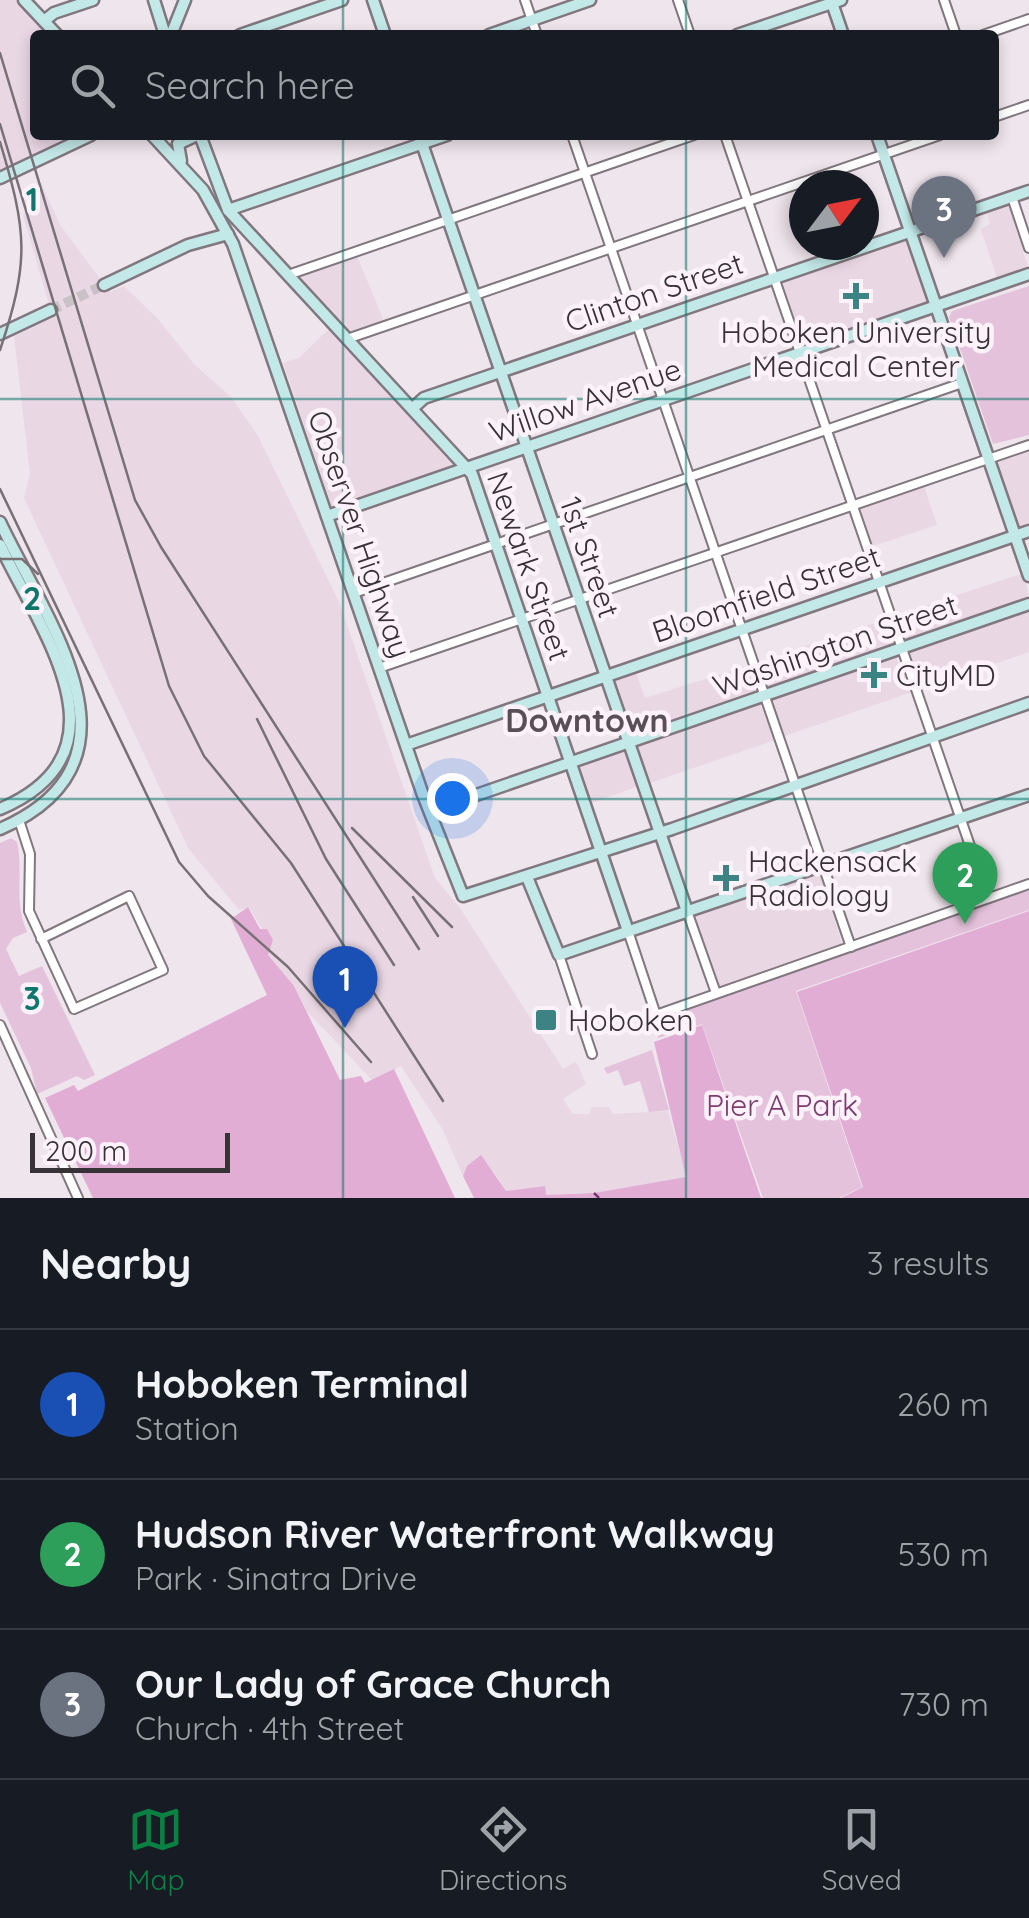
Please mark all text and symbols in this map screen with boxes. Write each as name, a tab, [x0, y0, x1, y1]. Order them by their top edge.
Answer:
search box	[30, 30, 999, 140]
icon: search	[65, 58, 120, 113]
text: Search here	[145, 61, 355, 109]
north arrow	[789, 170, 879, 260]
pin: 3	[912, 176, 976, 258]
text: 1	[26, 179, 38, 219]
street label: Clinton Street	[560, 244, 748, 340]
marker: Hoboken University Medical Center	[843, 283, 869, 309]
place label: Hoboken University Medical Center	[721, 313, 991, 385]
street label: Willow Avenue	[484, 349, 686, 451]
street label: Observer Highway	[300, 405, 420, 663]
street label: Newark Street	[479, 466, 579, 666]
street label: 1st Street	[552, 491, 628, 623]
street label: Bloomfield Street	[647, 537, 885, 651]
text: 2	[23, 578, 41, 618]
street label: Washington Street	[708, 585, 962, 705]
place label: CityMD	[896, 656, 996, 694]
marker: CityMD	[861, 662, 887, 688]
district label: Downtown	[505, 700, 669, 740]
your location	[427, 773, 478, 824]
place label: Hackensack Radiology	[748, 842, 917, 914]
pin: 2	[932, 842, 998, 924]
marker: Hackensack Radiology	[713, 865, 739, 891]
pin: 1	[312, 946, 378, 1028]
text: 3	[23, 978, 41, 1018]
place label: Hoboken	[568, 1001, 694, 1039]
marker: Hoboken	[533, 1007, 559, 1033]
park label: Pier A Park	[706, 1086, 858, 1124]
scale bar	[30, 1128, 230, 1172]
text: 200 m	[45, 1133, 127, 1168]
text: Nearby	[40, 1237, 191, 1290]
text: 3 results	[867, 1243, 989, 1283]
text: Hoboken Terminal	[135, 1360, 469, 1408]
text: 1	[66, 1384, 79, 1424]
text: 260 m	[897, 1384, 989, 1424]
text: Station	[135, 1408, 239, 1448]
text: Hudson River Waterfront Walkway	[135, 1510, 775, 1558]
text: 2	[63, 1534, 82, 1574]
text: 530 m	[898, 1534, 989, 1574]
text: Park · Sinatra Drive	[135, 1558, 417, 1598]
text: Our Lady of Grace Church	[135, 1660, 612, 1708]
text: 3	[64, 1684, 81, 1724]
text: 730 m	[899, 1684, 989, 1724]
text: Church · 4th Street	[135, 1708, 404, 1748]
tab: Map	[127, 1802, 184, 1897]
tab: Directions	[439, 1802, 567, 1897]
tab: Saved	[822, 1802, 902, 1897]

